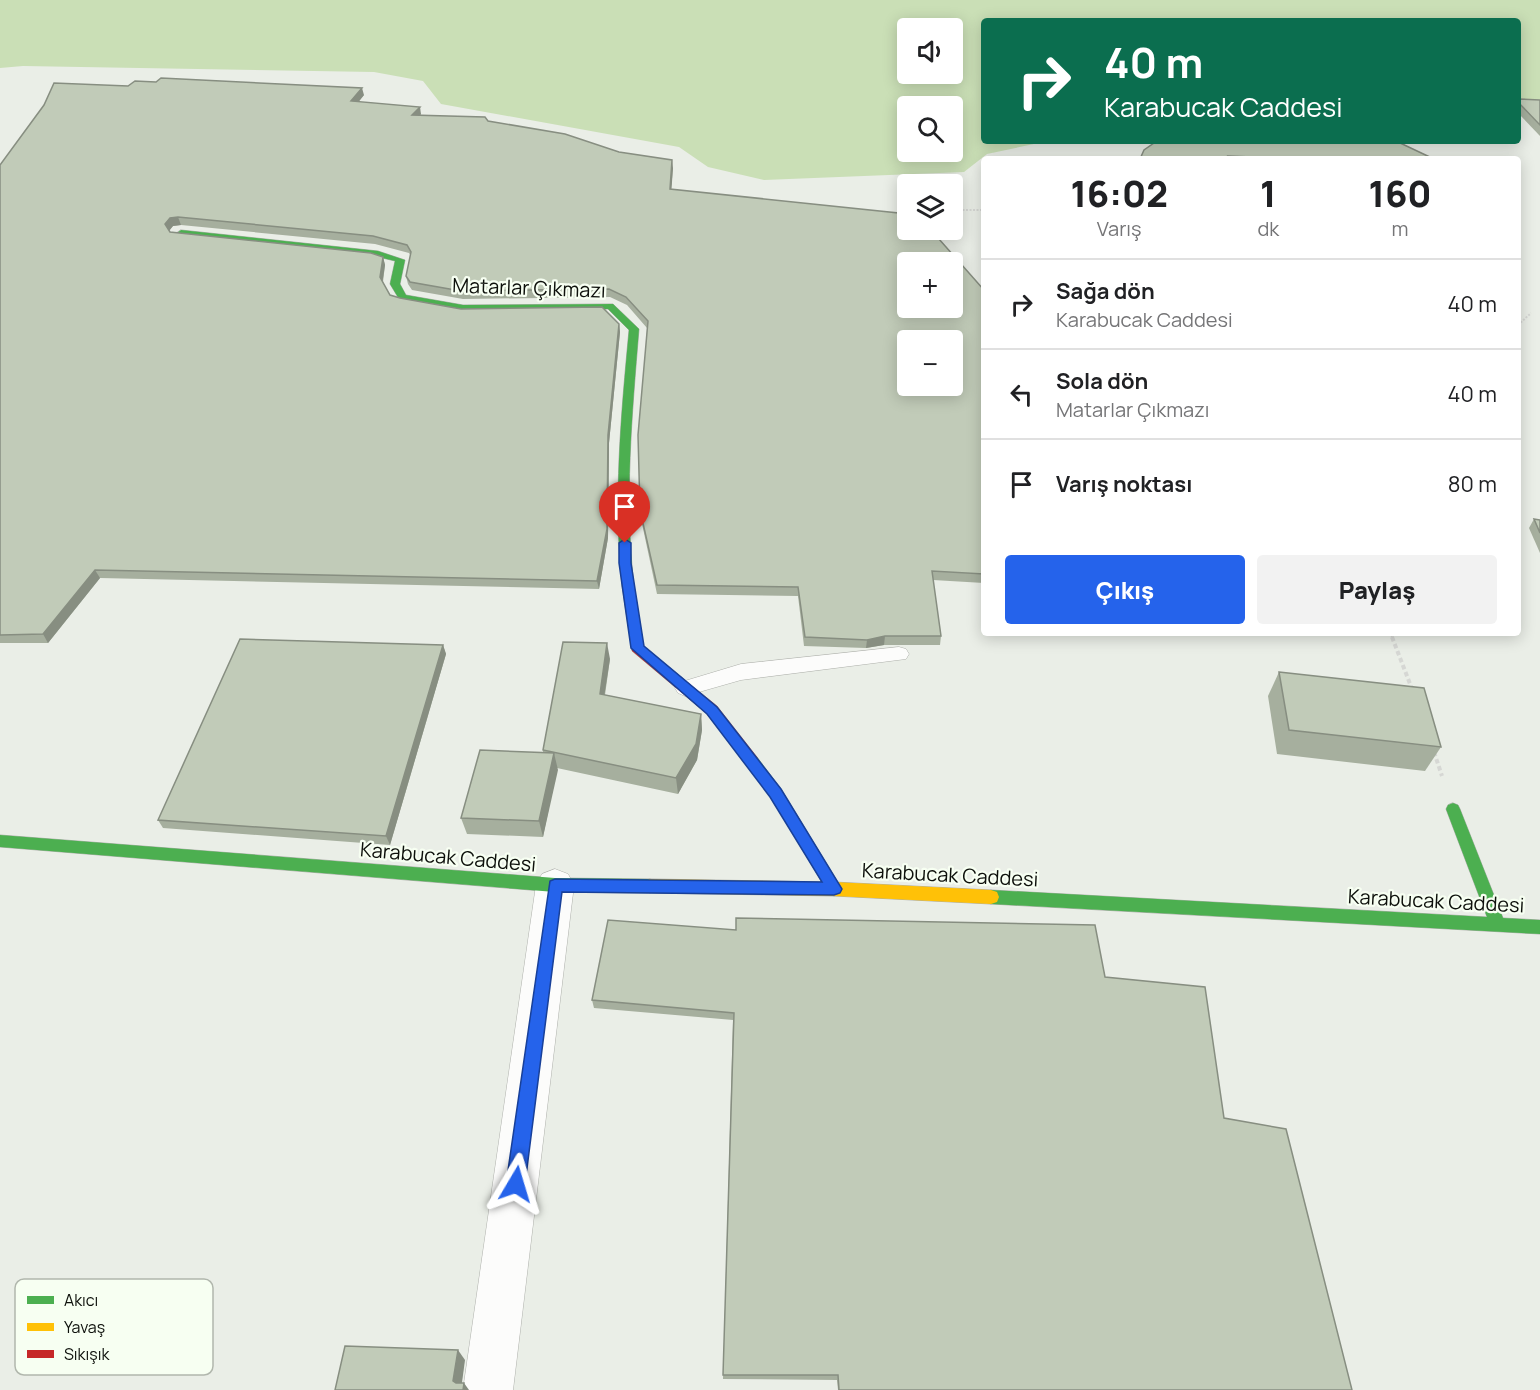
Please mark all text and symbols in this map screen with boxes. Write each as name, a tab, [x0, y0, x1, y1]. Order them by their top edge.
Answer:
map controls	[897, 18, 963, 396]
button: sound	[897, 18, 963, 84]
text: 40 m	[1104, 33, 1203, 91]
icon: right	[1005, 42, 1083, 120]
text: Karabucak Caddesi	[1104, 88, 1342, 125]
button: search	[897, 96, 963, 162]
text: 16:02	[1070, 169, 1168, 218]
text: 1	[1260, 169, 1276, 218]
text: 160	[1369, 169, 1432, 218]
button: layers	[897, 174, 963, 240]
text: Varış	[1097, 215, 1142, 242]
text: dk	[1257, 215, 1279, 242]
text: m	[1392, 215, 1409, 242]
button: +	[897, 252, 963, 318]
street label: Matarlar Çıkmazı	[452, 271, 606, 304]
text: Sağa dön	[1056, 276, 1155, 306]
icon: right	[1005, 288, 1038, 321]
text: 40 m	[1448, 289, 1497, 319]
text: Karabucak Caddesi	[1056, 306, 1233, 333]
button: −	[897, 330, 963, 396]
text: Sola dön	[1056, 366, 1148, 396]
icon: left	[1005, 378, 1038, 411]
text: 40 m	[1448, 379, 1497, 409]
text: Matarlar Çıkmazı	[1056, 396, 1209, 423]
icon: arrive	[1005, 468, 1038, 501]
text: Varış noktası	[1056, 469, 1192, 499]
text: 80 m	[1448, 469, 1497, 499]
pin	[599, 481, 650, 543]
icon: arrive	[608, 490, 641, 523]
button: Çıkış	[1005, 555, 1245, 624]
button: Paylaş	[1257, 555, 1497, 624]
street label: Karabucak Caddesi	[359, 835, 537, 878]
street label: Karabucak Caddesi	[861, 856, 1039, 893]
street label: Karabucak Caddesi	[1347, 882, 1525, 919]
position arrow	[484, 1152, 548, 1216]
legend	[15, 1279, 213, 1375]
text: Akıcı	[64, 1289, 98, 1311]
text: Yavaş	[64, 1316, 105, 1338]
text: Sıkışık	[64, 1343, 110, 1365]

